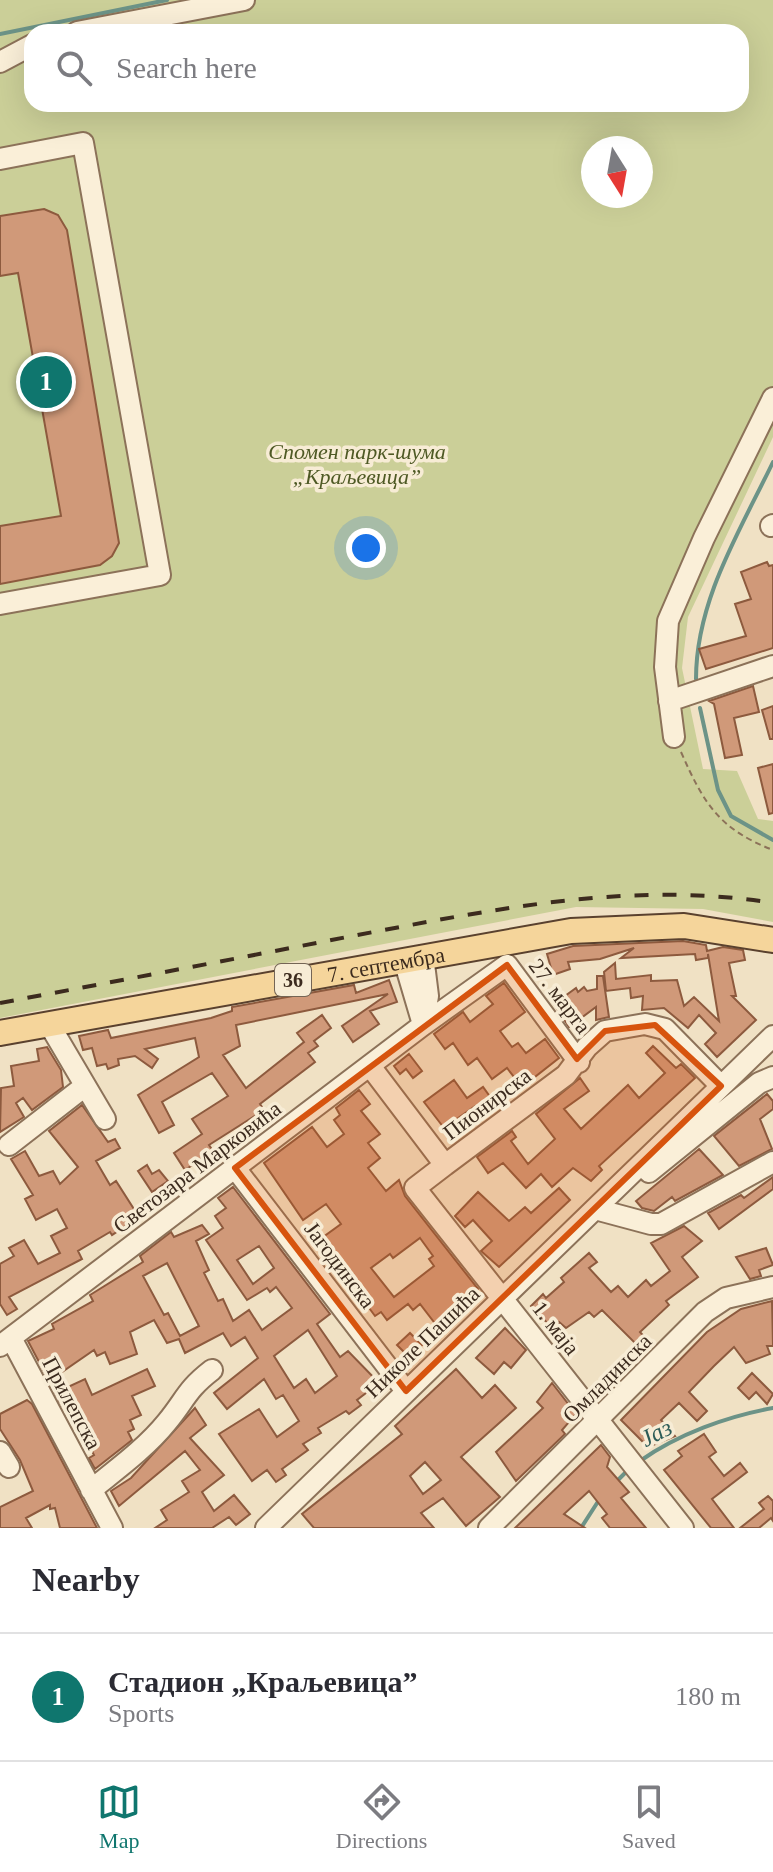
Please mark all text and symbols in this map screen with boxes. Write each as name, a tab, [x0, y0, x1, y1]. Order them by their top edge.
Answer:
search box	[24, 24, 749, 112]
icon: search	[52, 46, 96, 90]
text: Search here	[116, 51, 257, 84]
north arrow	[581, 136, 653, 208]
pin: 1	[20, 352, 72, 412]
park label: Спомен парк-шума „Краљевица”	[268, 439, 446, 489]
your location	[346, 528, 386, 568]
street label: 7. септембра	[325, 941, 447, 987]
street label: 27. марта	[524, 954, 596, 1038]
road number: 36	[275, 964, 311, 996]
street label: Пионирска	[438, 1063, 536, 1145]
street label: Светозара Марковића	[108, 1096, 286, 1238]
street label: Јагодинска	[299, 1217, 381, 1313]
street label: Николе Пашића	[360, 1281, 485, 1403]
street label: 1. маја	[527, 1296, 585, 1360]
street label: Омладинска	[557, 1328, 657, 1428]
street label: Прилепска	[37, 1353, 107, 1454]
water label: Јаз	[636, 1414, 676, 1452]
text: Nearby	[32, 1561, 140, 1598]
text: Стадион „Краљевица”	[108, 1665, 418, 1698]
text: 1	[52, 1682, 65, 1711]
text: 180 m	[675, 1682, 741, 1711]
text: Sports	[108, 1699, 174, 1728]
tab: Map	[97, 1780, 141, 1854]
tab: Directions	[336, 1780, 427, 1854]
tab: Saved	[622, 1780, 676, 1854]

